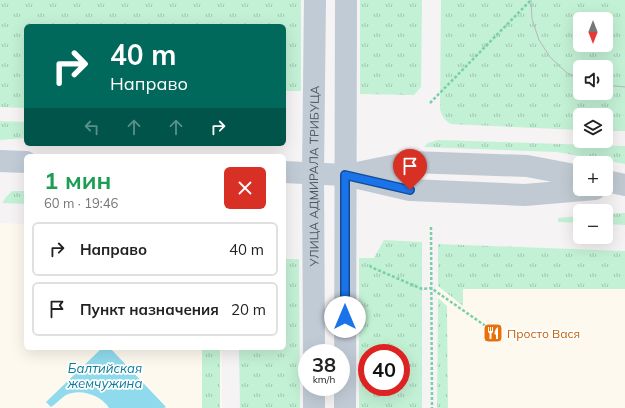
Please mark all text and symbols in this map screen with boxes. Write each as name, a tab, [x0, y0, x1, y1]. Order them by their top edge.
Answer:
north arrow	[573, 12, 613, 52]
map controls	[573, 12, 613, 244]
text: 40 m	[110, 37, 176, 72]
icon: right	[44, 40, 96, 92]
button: sound	[573, 60, 613, 100]
text: Направо	[110, 72, 188, 95]
street label: УЛИЦА АДМИРАЛА ТРИБУЦА	[305, 85, 322, 268]
button: layers	[573, 108, 613, 148]
icon: left	[81, 116, 103, 138]
icon: ahead	[123, 116, 145, 138]
icon: ahead	[165, 116, 187, 138]
icon: right	[207, 116, 229, 138]
pin	[393, 149, 427, 190]
icon: arrive	[399, 155, 421, 177]
button: +	[573, 156, 613, 196]
text: 1 мин	[44, 165, 111, 195]
button: close	[224, 167, 266, 209]
text: 60 m · 19:46	[44, 195, 118, 211]
button: −	[573, 204, 613, 244]
icon: right	[46, 238, 68, 260]
text: Направо	[80, 240, 147, 259]
text: 40 m	[229, 240, 264, 259]
position arrow	[324, 296, 366, 338]
icon: arrive	[46, 298, 68, 320]
text: Пункт назначения	[80, 300, 219, 319]
text: 20 m	[231, 300, 266, 319]
restaurant icon: Просто Вася	[482, 322, 504, 344]
place label: Просто Вася	[507, 326, 580, 341]
speed limit sign: 40	[358, 344, 410, 396]
text: 38	[312, 352, 336, 377]
water label: Балтийская жемчужина	[67, 360, 142, 391]
text: km/h	[313, 373, 335, 386]

